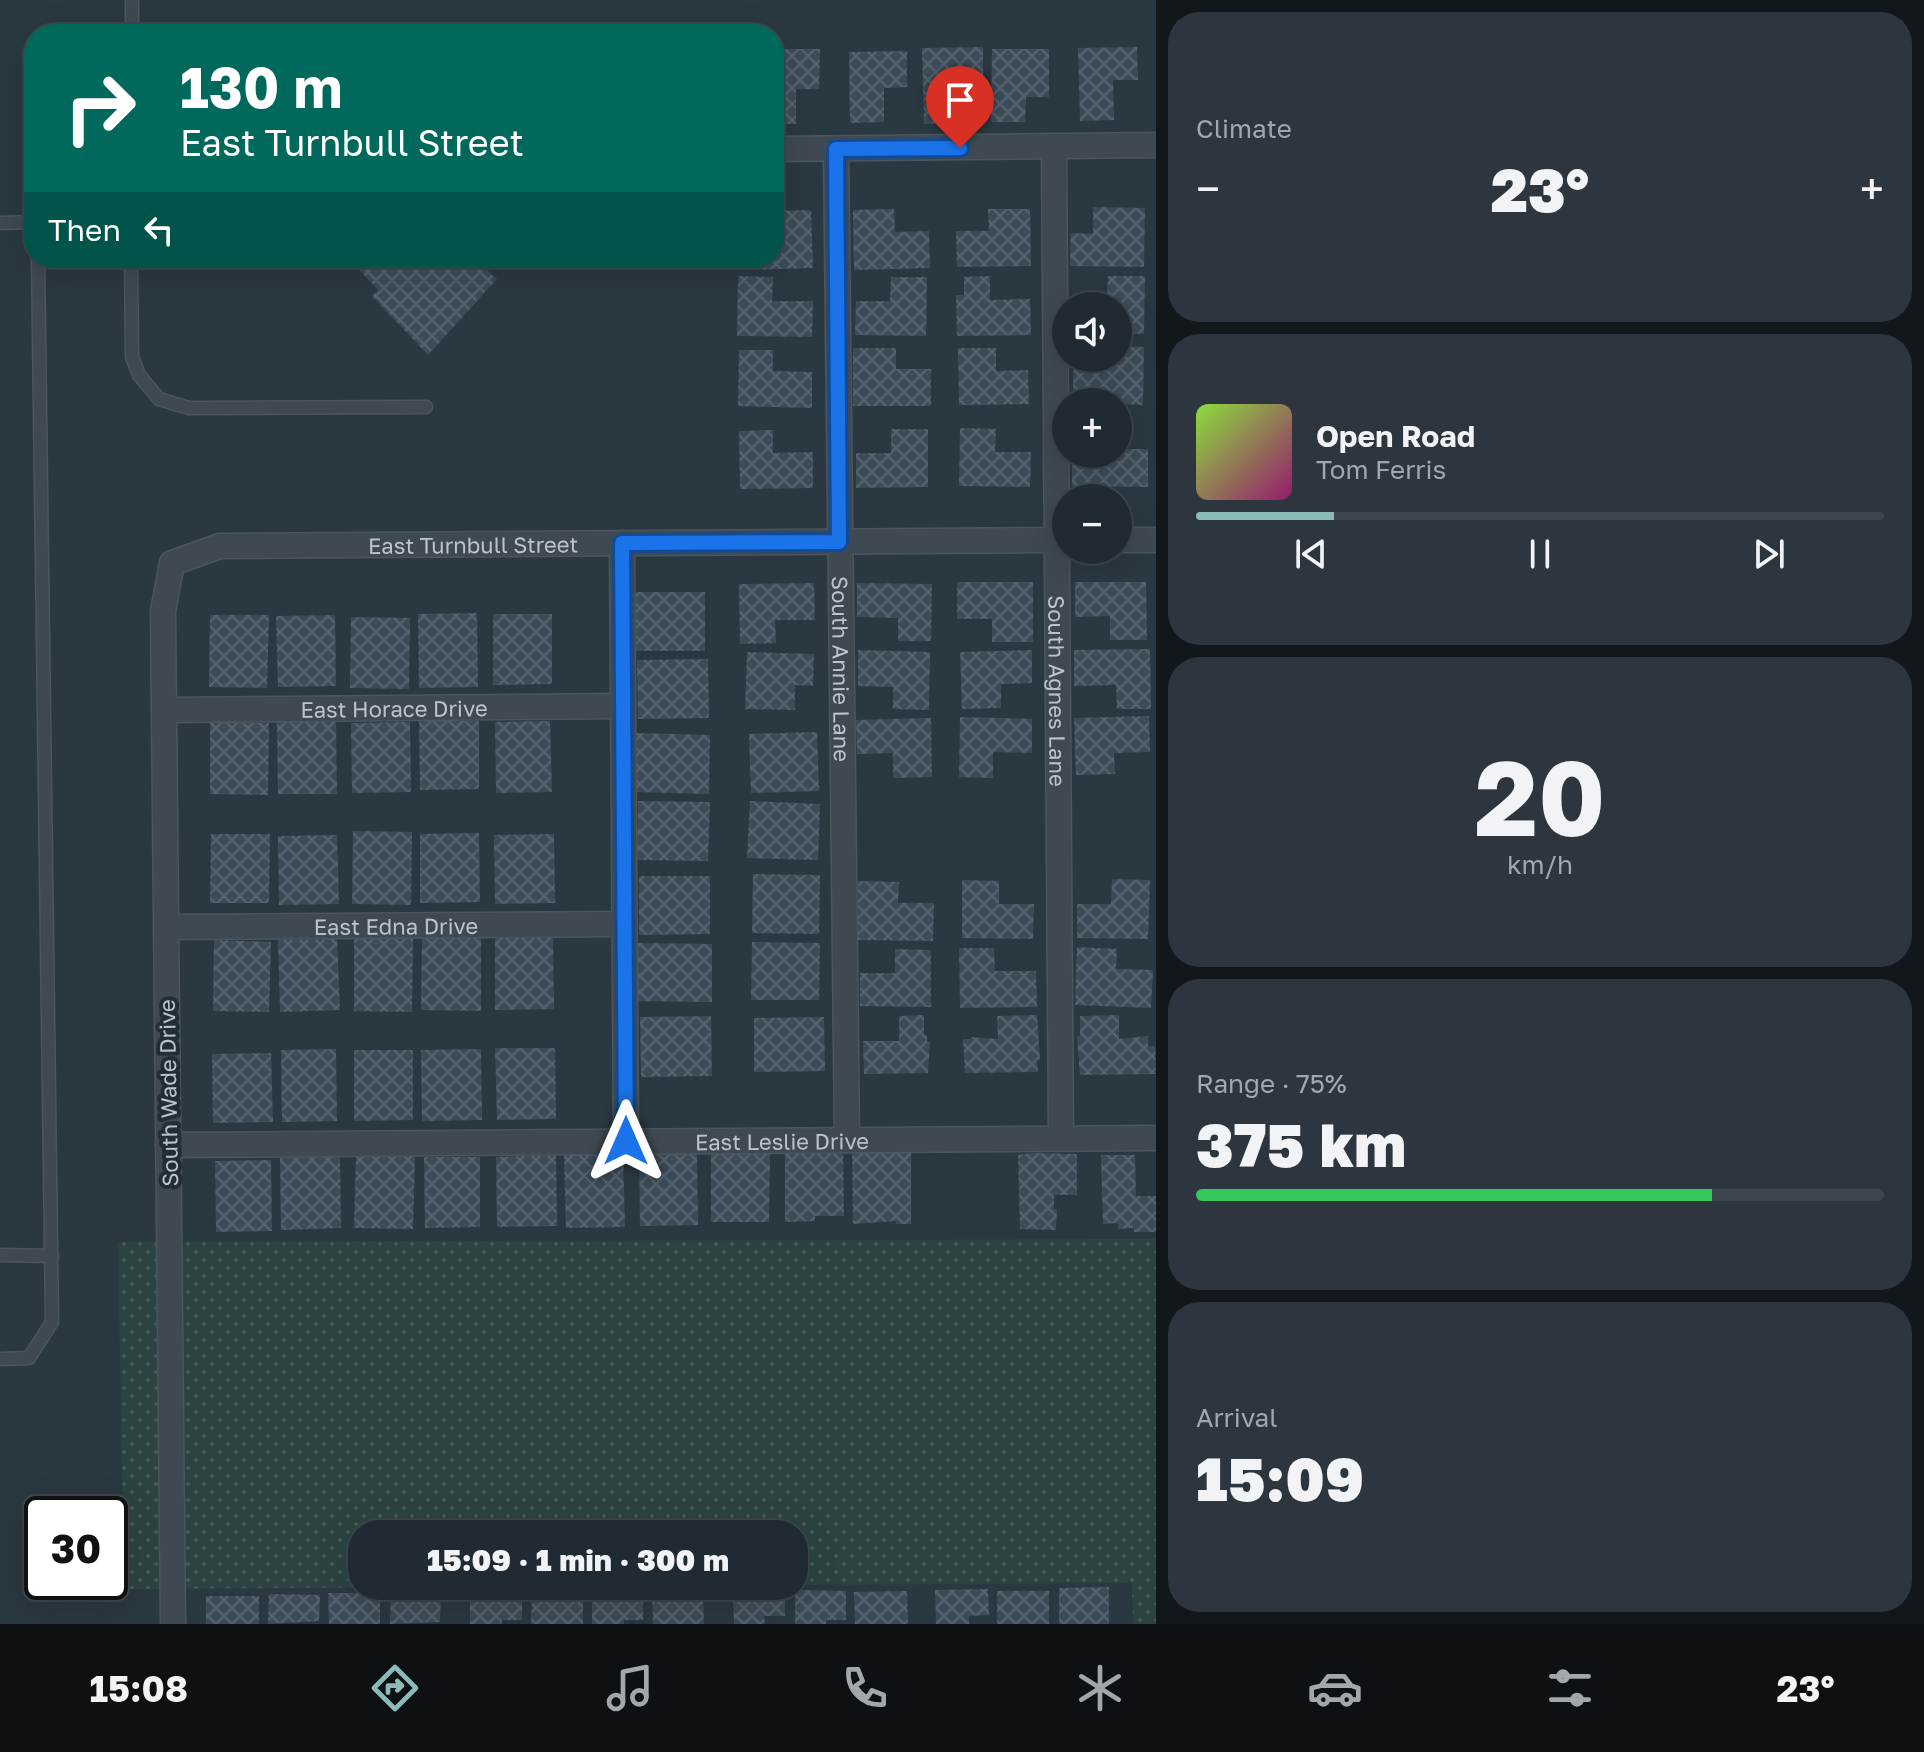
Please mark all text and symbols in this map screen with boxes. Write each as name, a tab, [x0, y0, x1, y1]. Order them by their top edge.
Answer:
text: 130 m	[180, 53, 342, 120]
icon: right	[48, 56, 152, 160]
pin	[926, 66, 994, 148]
icon: arrive	[938, 78, 982, 122]
text: Climate	[1196, 113, 1292, 144]
text: East Turnbull Street	[180, 121, 524, 164]
text: 23°	[1491, 153, 1589, 225]
text: −	[1196, 162, 1220, 215]
text: +	[1860, 162, 1884, 215]
icon: left	[137, 208, 181, 252]
text: Then	[48, 212, 121, 248]
map controls	[1052, 292, 1132, 564]
button: sound	[1052, 292, 1132, 372]
button: +	[1052, 388, 1132, 468]
text: Open Road	[1316, 418, 1475, 454]
text: Tom Ferris	[1316, 454, 1446, 485]
button: −	[1052, 484, 1132, 564]
street label: East Turnbull Street	[368, 530, 578, 558]
icon: previous	[1289, 532, 1333, 576]
icon: pause	[1518, 532, 1562, 576]
icon: next	[1747, 532, 1791, 576]
street label: South Annie Lane	[827, 576, 856, 762]
street label: South Agnes Lane	[1044, 595, 1072, 787]
street label: East Horace Drive	[300, 694, 488, 722]
text: 20	[1474, 734, 1606, 859]
text: km/h	[1507, 849, 1573, 880]
street label: East Edna Drive	[314, 911, 478, 940]
street label: South Wade Drive	[153, 999, 183, 1187]
text: Range · 75%	[1196, 1068, 1347, 1099]
position arrow	[584, 1099, 668, 1183]
text: 375 km	[1196, 1108, 1406, 1180]
street label: East Leslie Drive	[695, 1127, 869, 1155]
text: Arrival	[1196, 1402, 1277, 1433]
text: 15:09	[1196, 1442, 1364, 1514]
speed limit sign: 30	[24, 1496, 128, 1600]
text: 15:09 · 1 min · 300 m	[427, 1542, 729, 1578]
icon: directions	[367, 1660, 423, 1716]
icon: music	[602, 1660, 658, 1716]
icon: phone	[837, 1660, 893, 1716]
icon: climate	[1072, 1660, 1128, 1716]
icon: car	[1307, 1660, 1363, 1716]
icon: filters	[1542, 1660, 1598, 1716]
text: 15:08	[89, 1667, 188, 1710]
text: 23°	[1777, 1667, 1834, 1710]

